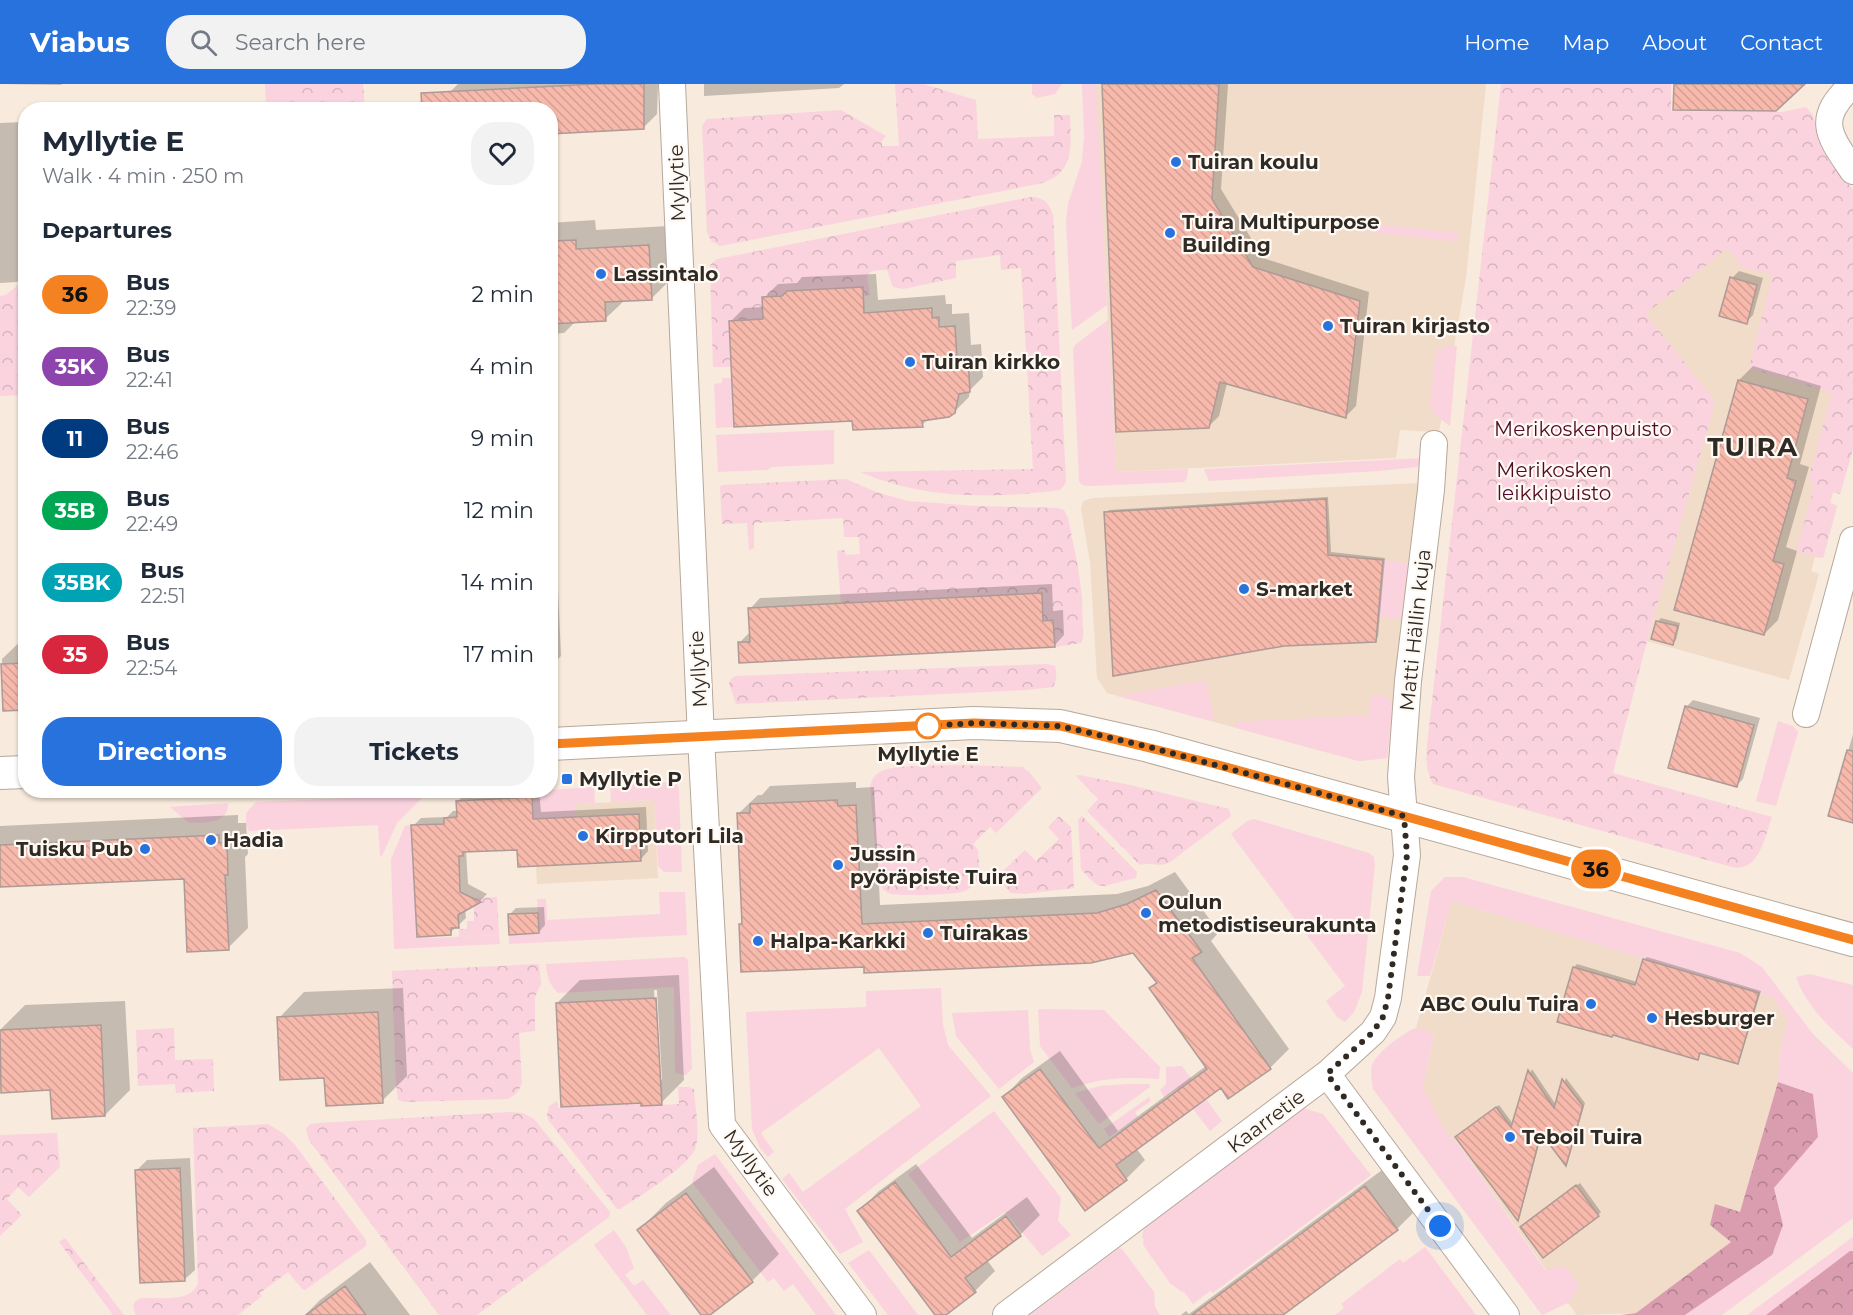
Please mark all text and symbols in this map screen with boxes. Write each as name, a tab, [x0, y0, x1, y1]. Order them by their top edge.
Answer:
search box	[166, 15, 586, 69]
text: Viabus	[30, 25, 130, 59]
icon: search	[187, 26, 220, 59]
text: Search here	[235, 29, 366, 56]
text: Home	[1464, 30, 1529, 55]
text: Map	[1562, 30, 1609, 55]
text: About	[1642, 30, 1707, 55]
text: Contact	[1740, 30, 1823, 55]
button: heart	[471, 122, 534, 185]
text: Myllytie E	[42, 124, 184, 158]
street label: Myllytie	[664, 144, 690, 222]
place label: Tuiran koulu	[1188, 150, 1319, 174]
marker: Tuiran koulu	[1169, 155, 1183, 169]
text: Walk · 4 min · 250 m	[42, 164, 244, 188]
place label: Tuira Multipurpose Building	[1182, 210, 1380, 257]
text: Departures	[42, 217, 172, 244]
marker: Tuira Multipurpose Building	[1163, 226, 1177, 240]
place label: Lassintalo	[613, 262, 718, 286]
marker: Lassintalo	[594, 267, 608, 281]
text: Bus	[126, 269, 170, 296]
text: 2 min	[472, 281, 534, 308]
text: 36	[62, 282, 88, 307]
text: 22:39	[126, 296, 176, 320]
place label: Tuiran kirjasto	[1340, 314, 1490, 338]
marker: Tuiran kirjasto	[1321, 319, 1335, 333]
text: Bus	[126, 341, 170, 368]
place label: Tuiran kirkko	[922, 350, 1060, 374]
text: 4 min	[470, 353, 534, 380]
text: 35K	[55, 354, 95, 379]
marker: Tuiran kirkko	[903, 355, 917, 369]
text: 22:41	[126, 368, 173, 392]
text: Bus	[126, 413, 170, 440]
park label: Merikoskenpuisto	[1494, 417, 1672, 441]
text: 9 min	[471, 425, 534, 452]
text: 11	[67, 426, 83, 451]
district label: TUIRA	[1707, 431, 1799, 463]
text: 22:46	[126, 440, 178, 464]
park label: Merikosken leikkipuisto	[1496, 458, 1612, 505]
text: Bus	[126, 485, 170, 512]
text: 12 min	[464, 497, 534, 524]
text: 35B	[55, 498, 95, 523]
text: 22:49	[126, 512, 178, 536]
street label: Matti Hällin kuja	[1395, 548, 1435, 712]
text: Bus	[140, 557, 184, 584]
text: 14 min	[462, 569, 534, 596]
text: 35BK	[54, 570, 110, 595]
place label: S-market	[1256, 577, 1353, 601]
marker: S-market	[1237, 582, 1251, 596]
text: 22:51	[140, 584, 186, 608]
text: Bus	[126, 629, 170, 656]
street label: Myllytie	[684, 630, 712, 708]
text: 17 min	[463, 641, 534, 668]
text: 35	[63, 642, 87, 667]
text: 22:54	[126, 656, 178, 680]
marker: Myllytie E	[915, 713, 941, 739]
button: Directions	[42, 717, 282, 786]
button: Tickets	[294, 717, 534, 786]
place label: Myllytie E	[877, 742, 979, 766]
place label: Myllytie P	[579, 767, 682, 791]
marker: Myllytie P	[560, 772, 574, 786]
place label: Kirpputori Lila	[595, 824, 744, 848]
place label: Hadia	[223, 828, 284, 852]
marker: Kirpputori Lila	[576, 829, 590, 843]
marker: Hadia	[204, 833, 218, 847]
place label: Tuisku Pub	[16, 837, 133, 861]
marker: Tuisku Pub	[138, 842, 152, 856]
place label: Jussin pyöräpiste Tuira	[849, 842, 1018, 889]
line badge: 36	[1569, 850, 1623, 888]
text: 36	[1583, 857, 1609, 882]
marker: Jussin pyöräpiste Tuira	[831, 858, 845, 872]
place label: Oulun metodistiseurakunta	[1158, 890, 1377, 937]
marker: Oulun metodistiseurakunta	[1139, 906, 1153, 920]
place label: Tuirakas	[940, 921, 1028, 945]
marker: Tuirakas	[921, 926, 935, 940]
place label: Halpa-Karkki	[770, 929, 906, 953]
marker: Halpa-Karkki	[751, 934, 765, 948]
place label: ABC Oulu Tuira	[1419, 992, 1579, 1016]
marker: ABC Oulu Tuira	[1584, 997, 1598, 1011]
place label: Hesburger	[1664, 1006, 1775, 1030]
marker: Hesburger	[1645, 1011, 1659, 1025]
street label: Kaarretie	[1223, 1084, 1309, 1158]
street label: Myllytie	[719, 1125, 783, 1201]
place label: Teboil Tuira	[1522, 1125, 1643, 1149]
marker: Teboil Tuira	[1503, 1130, 1517, 1144]
your location	[1425, 1211, 1455, 1241]

